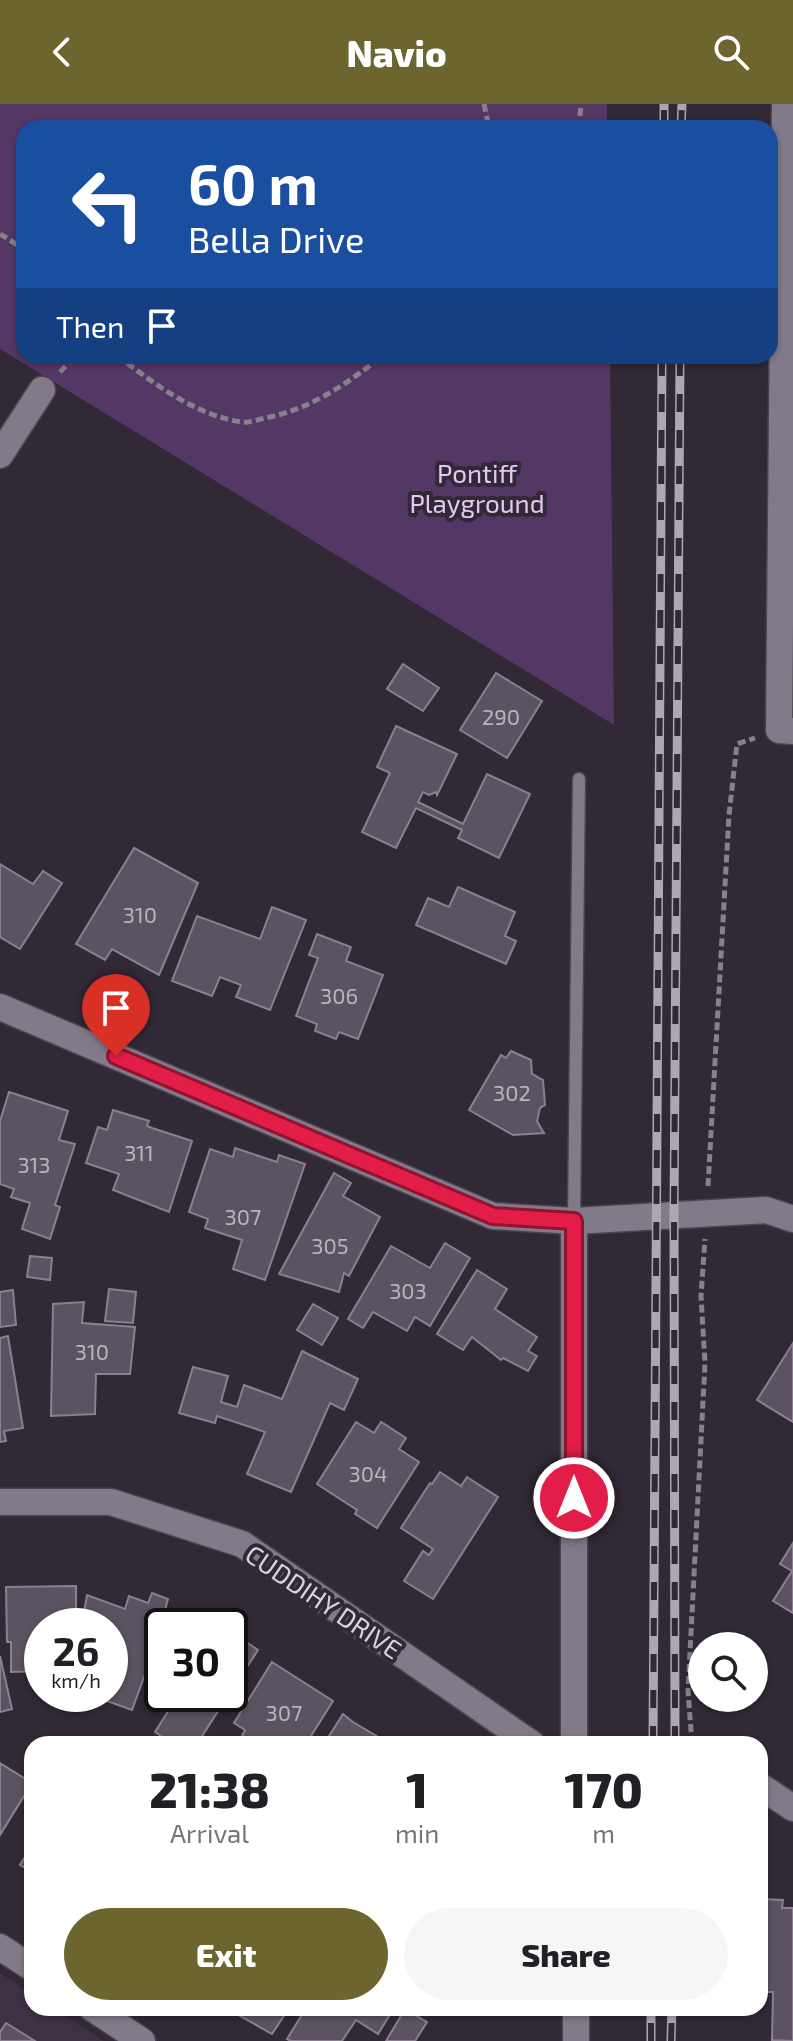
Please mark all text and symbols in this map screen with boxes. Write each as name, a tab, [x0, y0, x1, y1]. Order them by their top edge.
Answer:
icon: back	[40, 30, 84, 74]
icon: search	[709, 30, 753, 74]
text: Navio	[346, 31, 447, 74]
text: 60 m	[188, 149, 318, 216]
icon: left	[56, 152, 160, 256]
text: Bella Drive	[188, 217, 364, 260]
icon: arrive	[140, 304, 184, 348]
text: Then	[56, 308, 124, 344]
park label: Pontiff Playground	[409, 457, 545, 518]
house number: 290	[482, 703, 520, 729]
house number: 310	[123, 901, 157, 927]
pin	[82, 974, 150, 1056]
house number: 306	[320, 982, 358, 1008]
icon: arrive	[94, 986, 138, 1030]
house number: 302	[493, 1079, 531, 1105]
house number: 311	[124, 1139, 154, 1165]
house number: 313	[17, 1151, 51, 1177]
house number: 307	[225, 1203, 261, 1229]
house number: 305	[311, 1232, 349, 1258]
house number: 303	[389, 1277, 427, 1303]
house number: 310	[75, 1338, 109, 1364]
position arrow	[532, 1456, 616, 1540]
house number: 304	[348, 1460, 388, 1486]
street label: CUDDIHY DRIVE	[240, 1537, 408, 1665]
speed limit sign: 30	[144, 1608, 248, 1712]
text: 26	[53, 1626, 99, 1674]
map controls	[688, 1632, 768, 1712]
button: search	[688, 1632, 768, 1712]
text: km/h	[51, 1668, 101, 1692]
house number: 307	[266, 1699, 302, 1725]
text: 21:38	[149, 1760, 270, 1818]
text: 1	[406, 1760, 428, 1818]
text: 170	[564, 1760, 643, 1818]
text: Arrival	[170, 1817, 249, 1848]
text: min	[395, 1817, 439, 1848]
text: m	[592, 1817, 615, 1848]
button: Exit	[64, 1908, 388, 2000]
button: Share	[404, 1908, 728, 2000]

